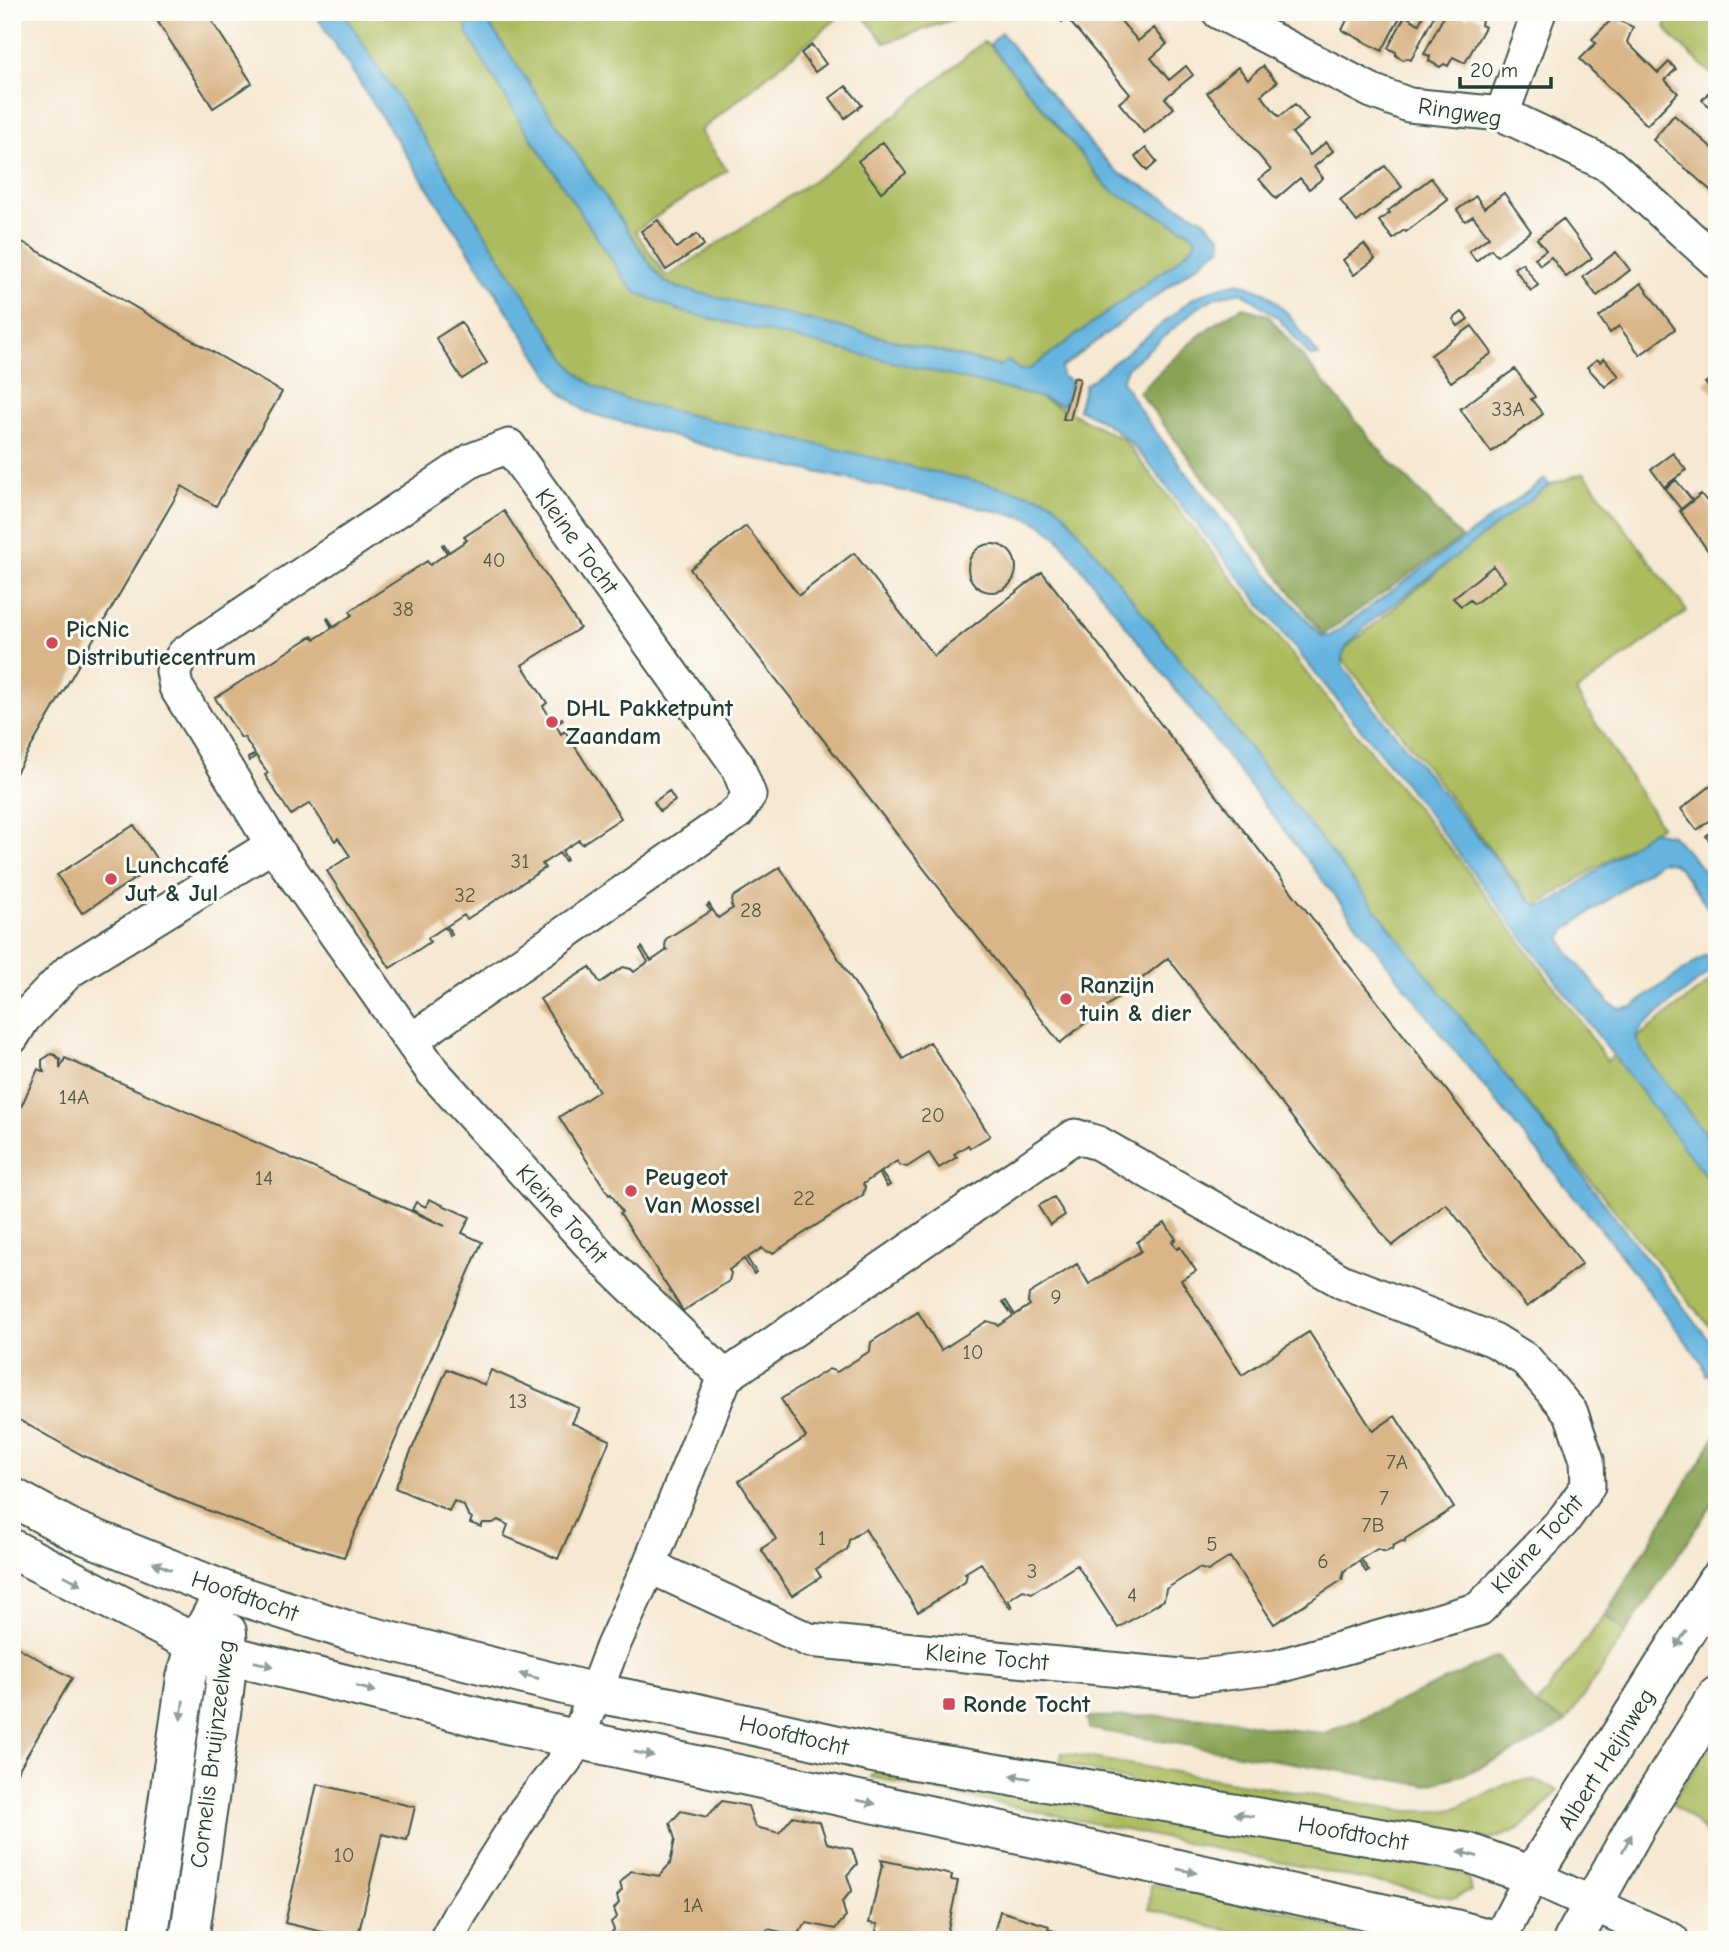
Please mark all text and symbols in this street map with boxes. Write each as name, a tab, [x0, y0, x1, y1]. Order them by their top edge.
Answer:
scale bar	[1460, 46, 1550, 90]
text: 20 m	[1470, 58, 1518, 82]
street label: Ringweg	[1416, 92, 1504, 132]
house number: 33A	[1491, 397, 1525, 421]
street label: Kleine Tocht	[529, 483, 625, 600]
house number: 40	[483, 548, 505, 572]
house number: 38	[392, 597, 414, 621]
place label: PicNic Distributiecentrum	[66, 615, 256, 671]
marker: PicNic Distributiecentrum	[44, 635, 60, 651]
place label: DHL Pakketpunt Zaandam	[566, 694, 734, 750]
marker: DHL Pakketpunt Zaandam	[544, 714, 560, 730]
house number: 31	[511, 849, 529, 873]
place label: Lunchcafé Jut & Jul	[125, 851, 229, 907]
marker: Lunchcafé Jut & Jul	[103, 871, 119, 887]
house number: 32	[454, 883, 476, 907]
house number: 28	[740, 898, 762, 922]
place label: Ranzijn tuin & dier	[1079, 971, 1191, 1027]
marker: Ranzijn tuin & dier	[1058, 991, 1074, 1007]
house number: 14A	[59, 1085, 89, 1109]
house number: 20	[921, 1103, 945, 1127]
street label: Kleine Tocht	[510, 1159, 615, 1270]
place label: Peugeot Van Mossel	[645, 1163, 760, 1219]
house number: 14	[255, 1166, 273, 1190]
marker: Peugeot Van Mossel	[623, 1183, 639, 1199]
house number: 22	[793, 1186, 815, 1210]
house number: 9	[1050, 1285, 1062, 1309]
house number: 10	[962, 1340, 984, 1364]
house number: 13	[509, 1389, 527, 1413]
house number: 7A	[1386, 1450, 1408, 1474]
house number: 7	[1379, 1486, 1389, 1510]
street label: Kleine Tocht	[1485, 1488, 1590, 1599]
house number: 7B	[1362, 1513, 1384, 1537]
house number: 1	[818, 1526, 826, 1550]
house number: 5	[1206, 1532, 1218, 1556]
house number: 6	[1317, 1549, 1329, 1573]
house number: 3	[1027, 1559, 1037, 1583]
one-way arrow	[151, 1560, 172, 1571]
street label: Hoofdtocht	[188, 1565, 303, 1628]
one-way arrow	[63, 1575, 83, 1586]
house number: 4	[1127, 1583, 1137, 1607]
one-way arrow	[1674, 1629, 1687, 1648]
street label: Cornelis Bruijnzeelweg	[184, 1638, 240, 1870]
street label: Kleine Tocht	[924, 1638, 1051, 1676]
one-way arrow	[253, 1658, 275, 1669]
one-way arrow	[518, 1670, 540, 1681]
street label: Albert Heijnweg	[1551, 1683, 1661, 1835]
one-way arrow	[356, 1684, 378, 1695]
place label: Ronde Tocht	[963, 1690, 1091, 1718]
marker: Ronde Tocht	[941, 1696, 957, 1712]
one-way arrow	[176, 1700, 187, 1722]
street label: Hoofdtocht	[737, 1709, 853, 1761]
one-way arrow	[633, 1749, 655, 1760]
one-way arrow	[1008, 1771, 1030, 1782]
one-way arrow	[855, 1797, 877, 1808]
one-way arrow	[1233, 1809, 1255, 1820]
street label: Hoofdtocht	[1296, 1810, 1411, 1857]
one-way arrow	[1621, 1833, 1633, 1853]
house number: 10	[333, 1843, 355, 1867]
one-way arrow	[1457, 1848, 1479, 1859]
one-way arrow	[1176, 1866, 1198, 1877]
house number: 1A	[683, 1893, 703, 1917]

